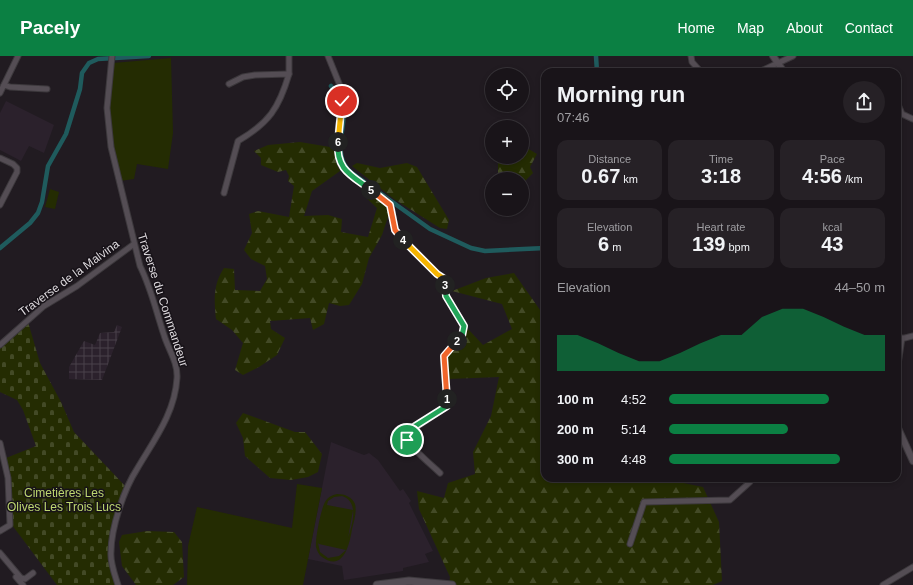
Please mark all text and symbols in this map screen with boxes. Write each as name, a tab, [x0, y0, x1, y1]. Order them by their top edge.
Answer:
text: Pacely	[20, 17, 80, 38]
text: Home	[678, 20, 715, 36]
text: Map	[737, 20, 764, 36]
text: About	[786, 20, 823, 36]
text: Contact	[845, 20, 893, 36]
map controls	[485, 68, 529, 216]
button: locate	[485, 68, 529, 112]
button: share	[843, 81, 885, 123]
text: Morning run	[557, 82, 685, 107]
pin	[325, 84, 359, 118]
icon: check	[331, 90, 353, 112]
text: 07:46	[557, 110, 590, 125]
button: +	[485, 120, 529, 164]
pin: 6	[328, 132, 348, 152]
text: 6	[335, 136, 341, 148]
text: Distance	[588, 153, 631, 165]
text: Time	[709, 153, 733, 165]
text: Pace	[820, 153, 845, 165]
text: 0.67	[581, 165, 620, 187]
text: 3:18	[701, 165, 741, 187]
text: 4:56	[802, 165, 842, 187]
button: −	[485, 172, 529, 216]
text: km	[620, 173, 638, 185]
text: /km	[842, 173, 863, 185]
pin: 5	[361, 180, 381, 200]
text: 5	[368, 184, 374, 196]
text: Elevation	[587, 221, 632, 233]
text: Heart rate	[697, 221, 745, 233]
text: kcal	[823, 221, 842, 233]
pin: 4	[393, 230, 413, 250]
street label: Traverse du Commandeur	[135, 231, 191, 369]
text: 6	[598, 233, 609, 255]
text: 139	[692, 233, 725, 255]
text: 43	[821, 233, 843, 255]
text: 4	[400, 234, 406, 246]
street label: Traverse de la Malvina	[16, 237, 122, 319]
text: m	[609, 241, 621, 253]
text: bpm	[725, 241, 750, 253]
pin: 3	[435, 275, 455, 295]
text: 3	[442, 279, 448, 291]
text: Elevation	[557, 280, 610, 295]
text: 44–50 m	[834, 280, 885, 295]
pin: 2	[447, 331, 467, 351]
text: 2	[454, 335, 460, 347]
pin: 1	[437, 389, 457, 409]
text: 100 m	[557, 392, 594, 407]
text: 4:52	[621, 392, 646, 407]
text: 1	[444, 393, 450, 405]
text: 200 m	[557, 422, 594, 437]
text: 5:14	[621, 422, 646, 437]
pin	[390, 423, 424, 457]
icon: arrive	[396, 429, 418, 451]
text: 300 m	[557, 452, 594, 467]
text: 4:48	[621, 452, 646, 467]
park label: Cimetières Les Olives Les Trois Lucs	[7, 486, 121, 514]

